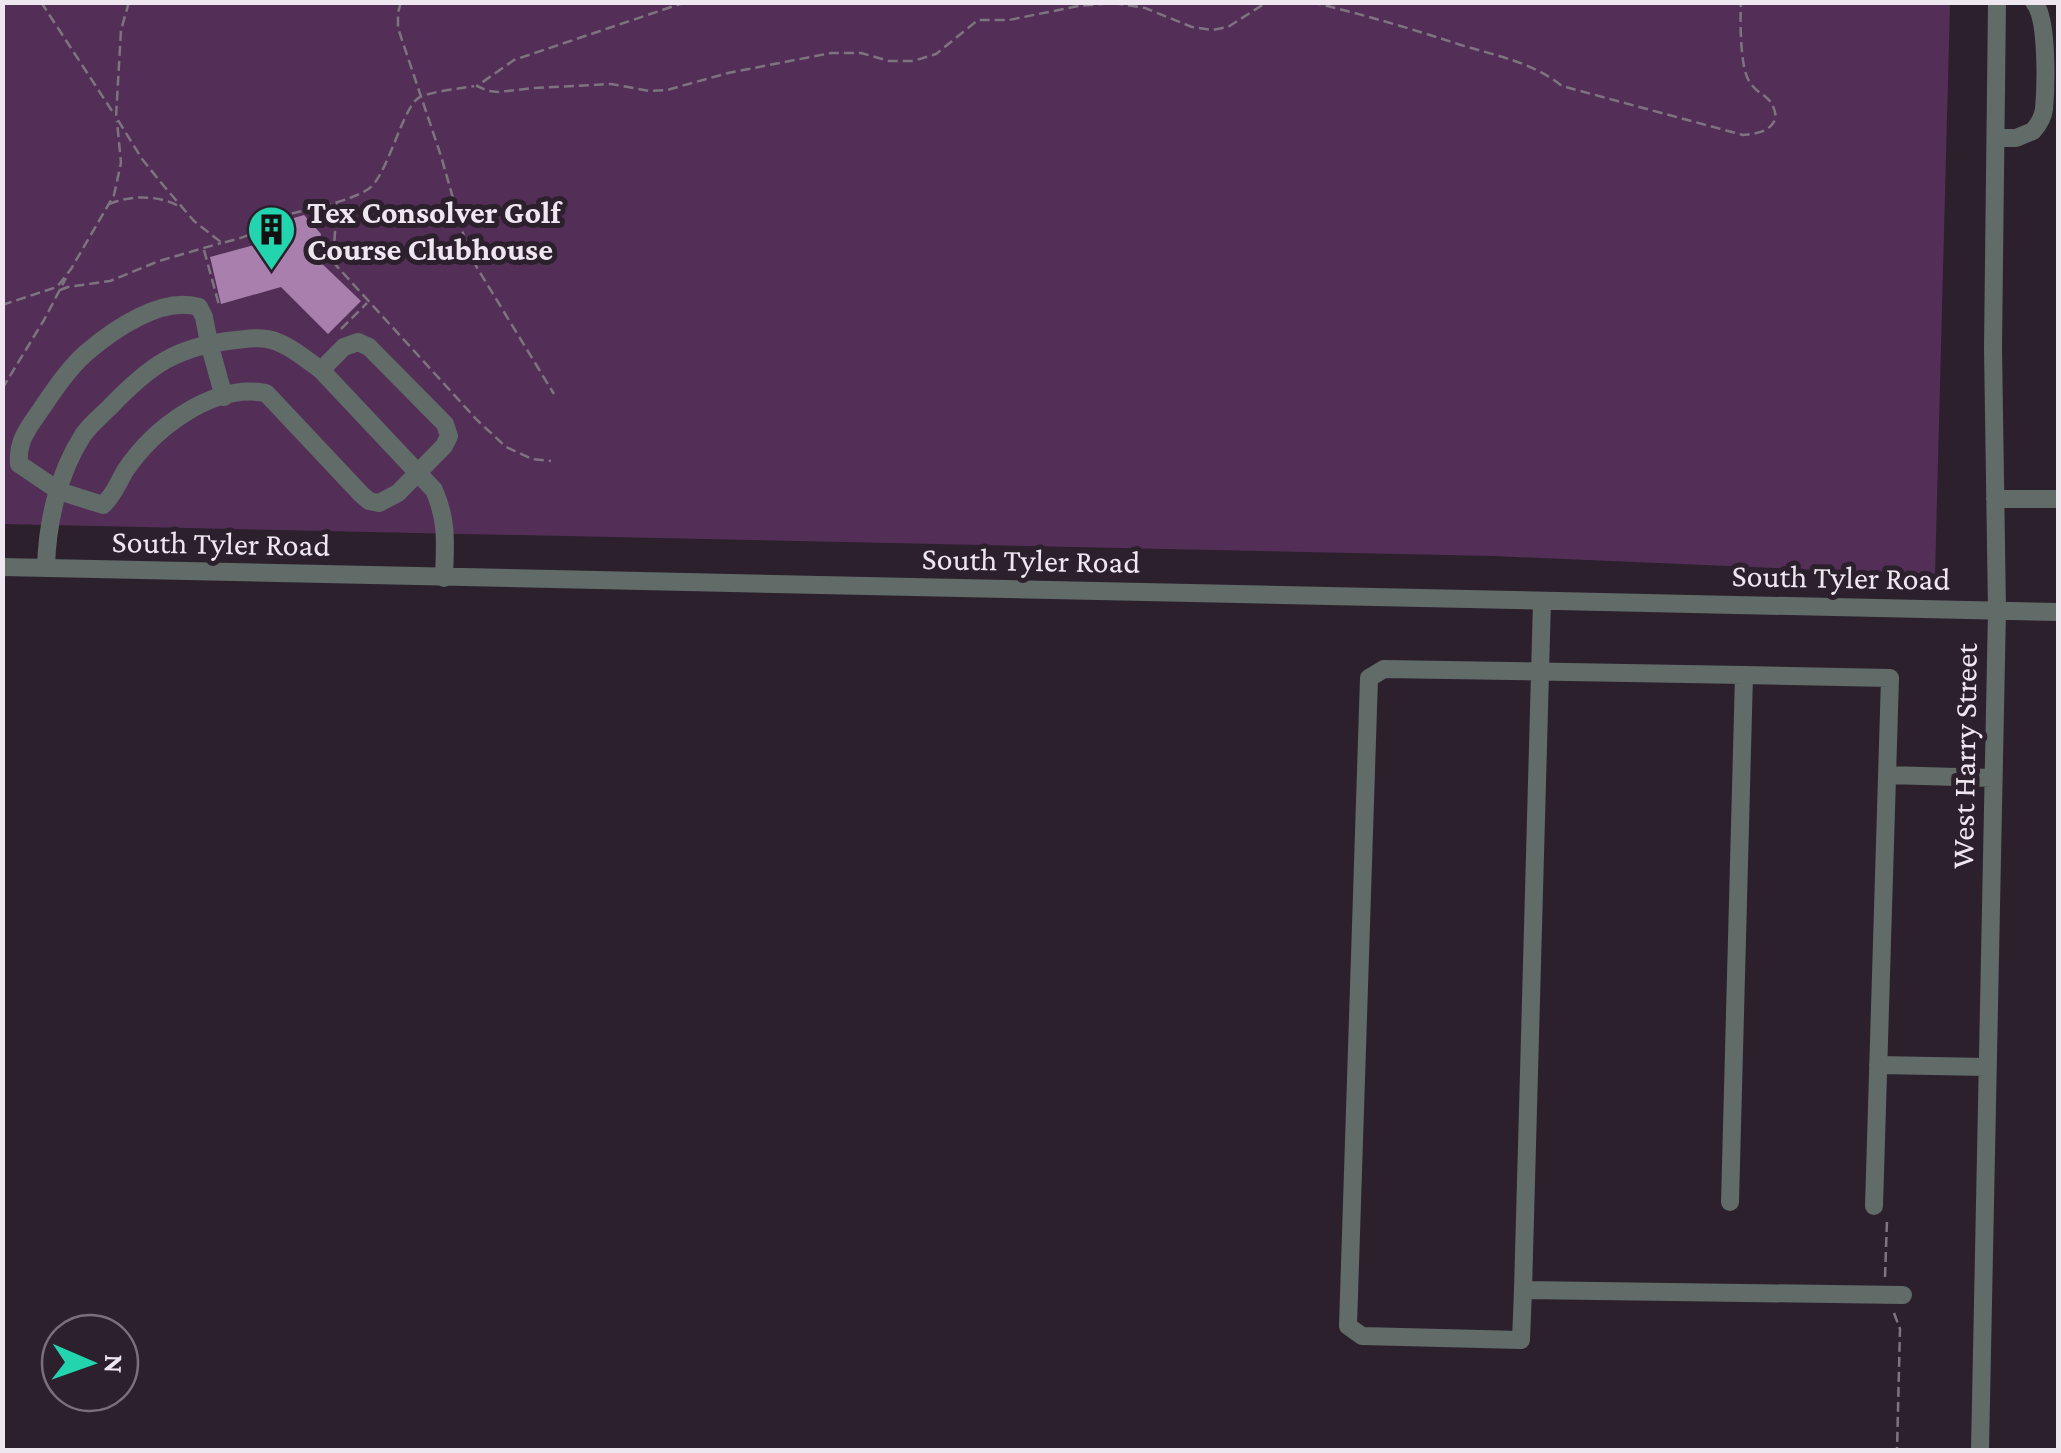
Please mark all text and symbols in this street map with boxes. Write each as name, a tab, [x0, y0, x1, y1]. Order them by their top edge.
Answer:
place label: Tex Consolver Golf Course Clubhouse	[307, 194, 563, 267]
building icon: Tex Consolver Golf Course Clubhouse	[246, 204, 298, 272]
street label: South Tyler Road	[111, 523, 331, 563]
street label: South Tyler Road	[921, 540, 1141, 580]
street label: South Tyler Road	[1731, 557, 1951, 597]
street label: West Harry Street	[1944, 642, 1984, 869]
north arrow	[40, 1313, 140, 1413]
text: N	[99, 1354, 130, 1374]

